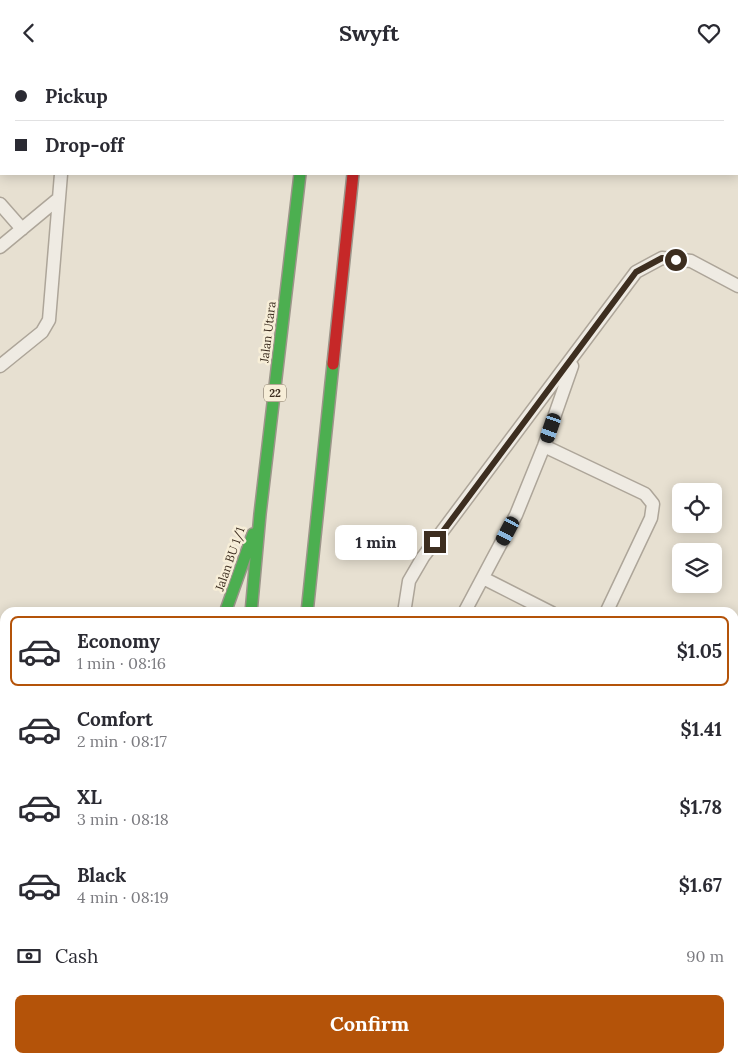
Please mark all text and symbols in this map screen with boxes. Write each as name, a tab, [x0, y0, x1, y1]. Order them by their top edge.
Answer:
icon: back	[15, 19, 43, 47]
text: Swyft	[339, 19, 399, 47]
icon: heart	[695, 19, 723, 47]
text: Pickup	[45, 84, 108, 108]
text: Drop-off	[45, 133, 124, 157]
route start	[665, 249, 687, 271]
street label: Jalan Utara	[256, 301, 279, 364]
road number: 22	[264, 384, 286, 401]
car	[539, 411, 562, 445]
map controls	[672, 483, 722, 593]
button: locate	[672, 483, 722, 533]
car	[494, 514, 521, 548]
street label: Jalan BU 1/1	[211, 525, 248, 594]
callout: 1 min	[335, 525, 418, 559]
route end	[424, 531, 446, 553]
text: 1 min	[356, 532, 396, 552]
button: layers	[672, 543, 722, 593]
icon: car	[17, 629, 62, 674]
text: Economy	[77, 629, 160, 653]
text: $1.05	[677, 639, 722, 663]
text: 1 min · 08:16	[77, 653, 166, 673]
icon: car	[17, 707, 62, 752]
text: Comfort	[77, 707, 153, 731]
text: $1.41	[681, 717, 722, 741]
text: 2 min · 08:17	[77, 731, 167, 751]
icon: car	[17, 785, 62, 830]
text: XL	[77, 785, 102, 809]
text: $1.78	[679, 795, 722, 819]
text: 3 min · 08:18	[77, 809, 169, 829]
icon: car	[17, 863, 62, 908]
text: Black	[77, 863, 126, 887]
text: $1.67	[679, 873, 722, 897]
text: 4 min · 08:19	[77, 887, 169, 907]
icon: cash	[15, 942, 43, 970]
text: Cash	[55, 944, 98, 968]
text: 90 m	[686, 946, 724, 966]
button: Confirm	[15, 995, 724, 1053]

